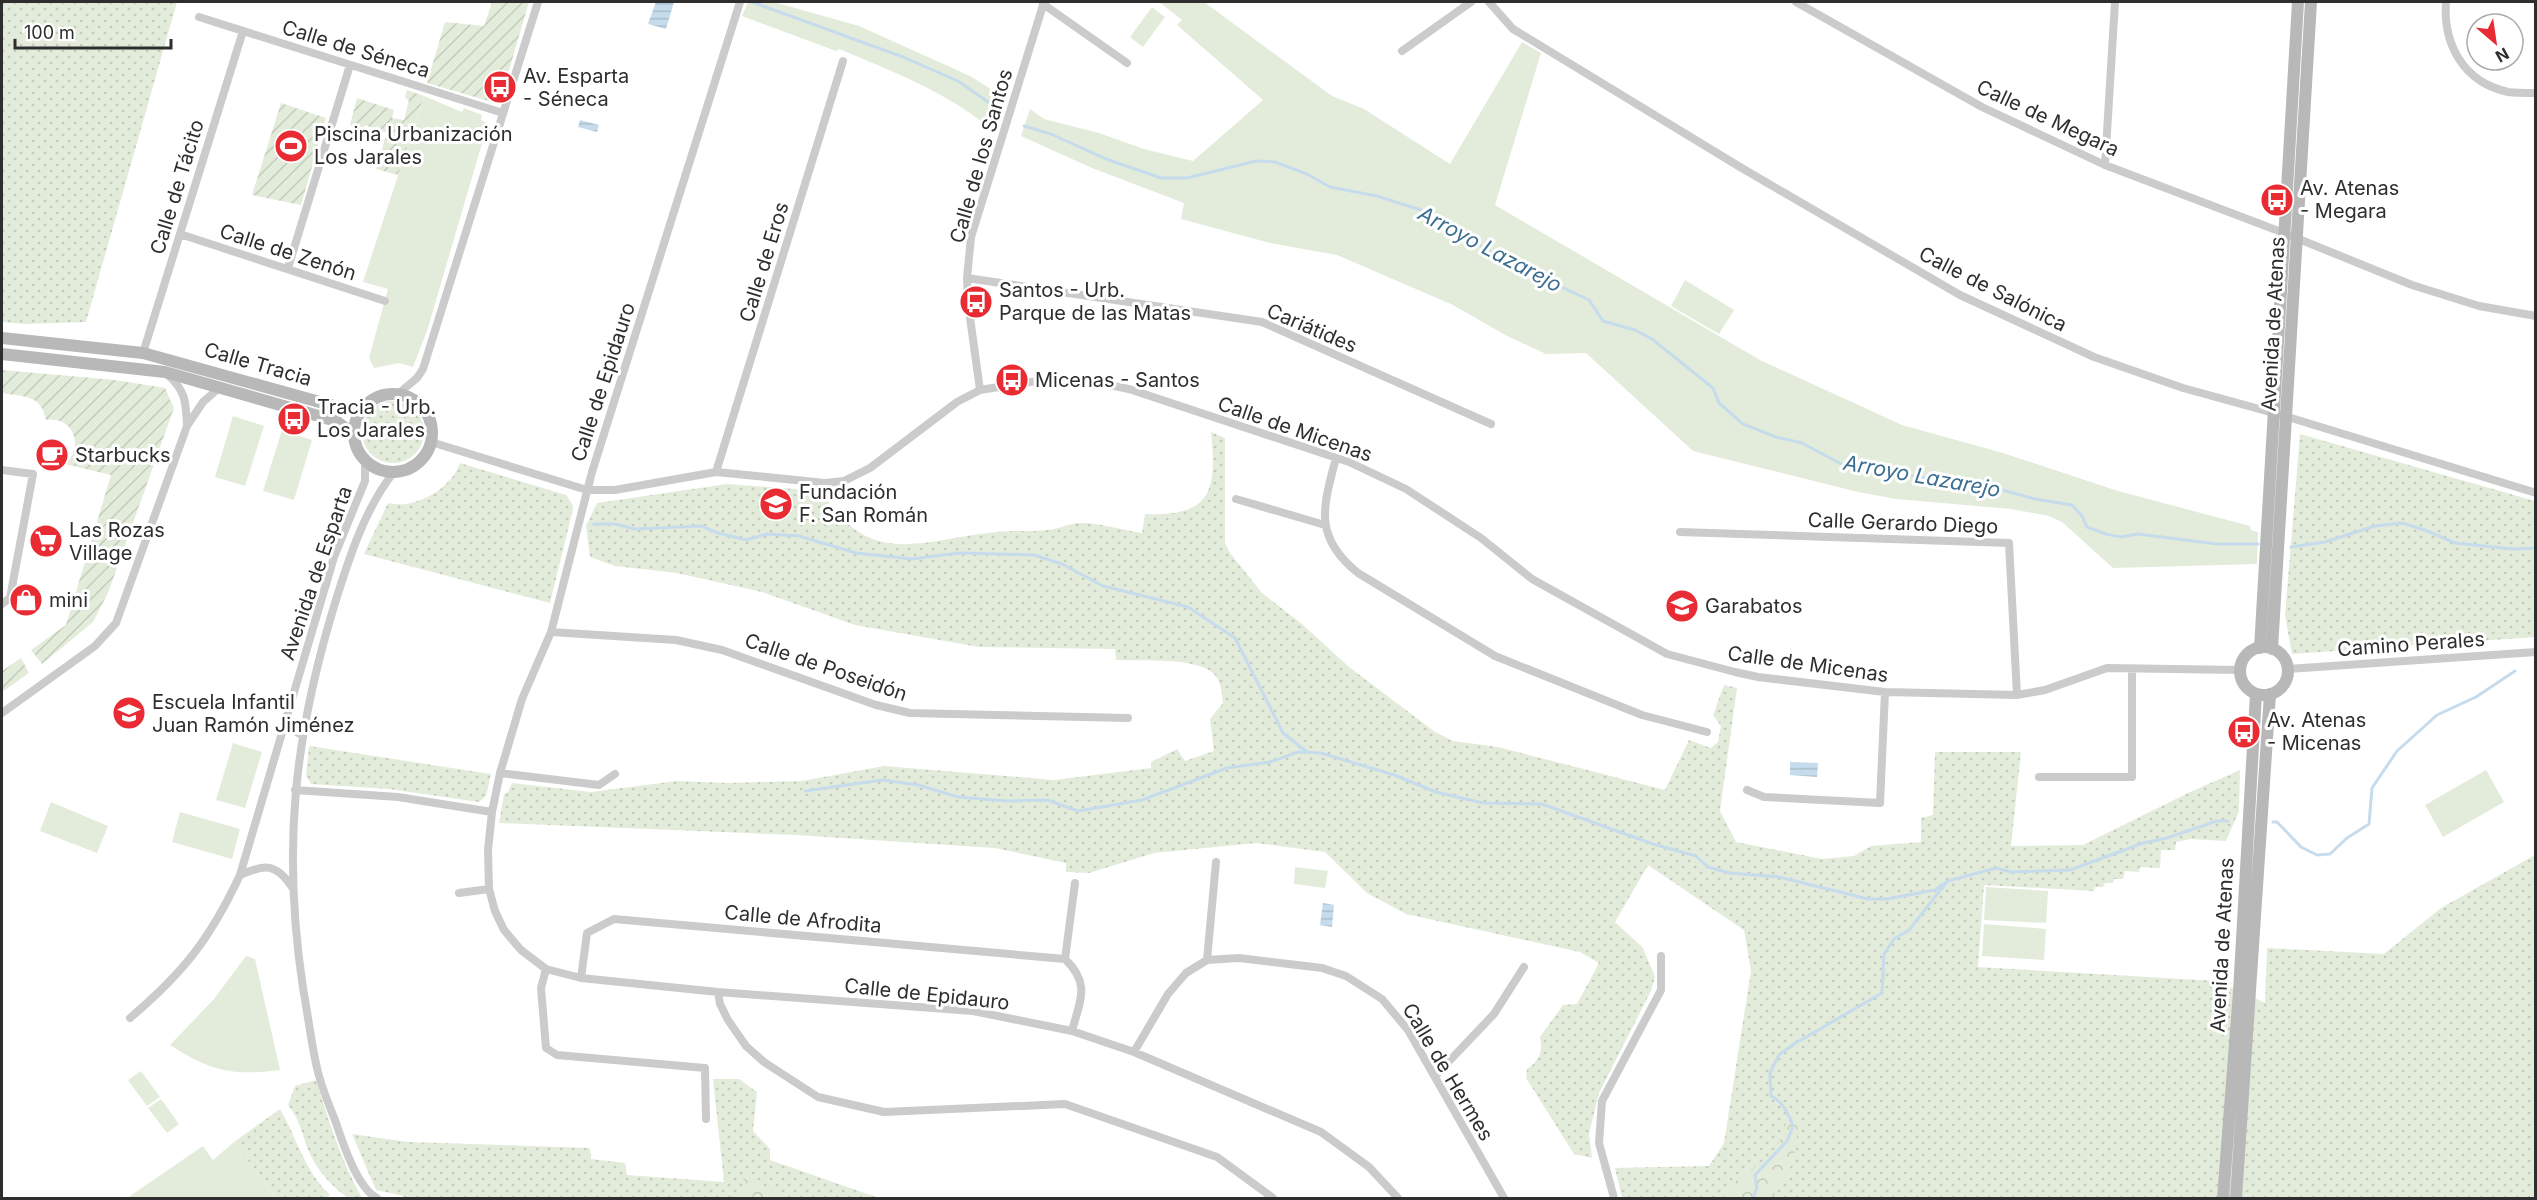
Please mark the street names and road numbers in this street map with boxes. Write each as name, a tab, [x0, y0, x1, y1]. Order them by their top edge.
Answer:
street label: Calle de Séneca	[279, 15, 433, 83]
street label: Calle de los Santos	[945, 66, 1017, 246]
street label: Calle de Megara	[1973, 75, 2123, 161]
street label: Calle de Tácito	[145, 117, 209, 257]
street label: Calle de Eros	[734, 199, 794, 325]
street label: Calle de Zenón	[217, 219, 359, 285]
street label: Avenida de Atenas	[2256, 236, 2290, 412]
street label: Calle de Salónica	[1915, 241, 2071, 337]
street label: Cariátides	[1263, 298, 1361, 358]
street label: Calle de Epidauro	[566, 299, 640, 465]
street label: Calle Tracia	[201, 337, 315, 391]
street label: Calle de Micenas	[1215, 391, 1375, 467]
street label: Avenida de Esparta	[275, 483, 357, 663]
street label: Calle Gerardo Diego	[1807, 508, 1999, 538]
street label: Camino Perales	[2336, 627, 2486, 661]
street label: Calle de Poseidón	[742, 628, 910, 706]
street label: Calle de Micenas	[1726, 641, 1890, 687]
street label: Avenida de Atenas	[2205, 857, 2239, 1033]
street label: Calle de Afrodita	[723, 900, 883, 938]
street label: Calle de Epidauro	[843, 973, 1011, 1015]
street label: Calle de Hermes	[1397, 999, 1499, 1145]

